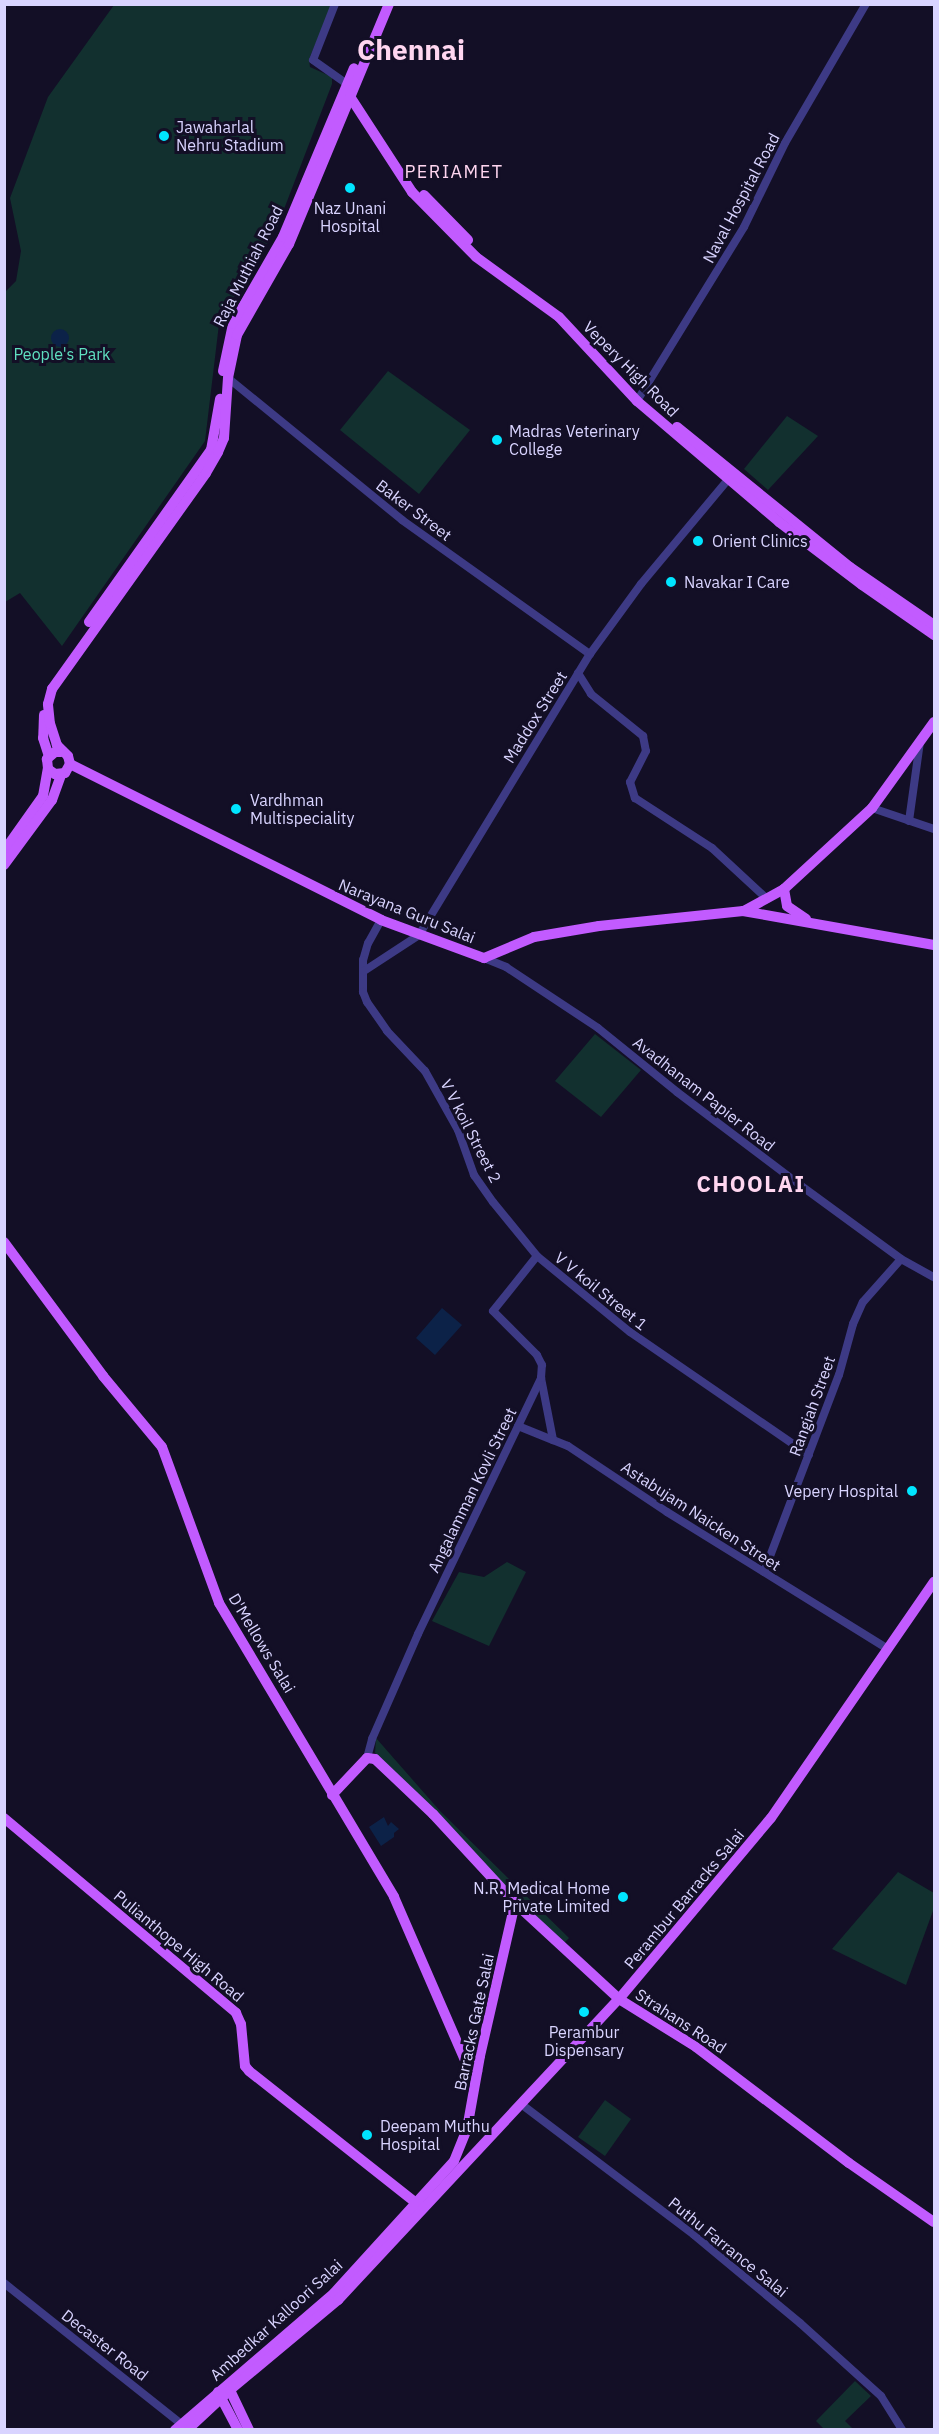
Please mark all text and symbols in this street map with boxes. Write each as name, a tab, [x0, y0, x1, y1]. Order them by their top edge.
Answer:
district label: Chennai	[357, 33, 465, 67]
place label: Jawaharlal Nehru Stadium	[176, 117, 284, 155]
marker: Jawaharlal Nehru Stadium	[157, 129, 171, 143]
street label: Naval Hospital Road	[699, 130, 783, 266]
district label: PERIAMET	[404, 161, 504, 183]
marker: Naz Unani Hospital	[341, 179, 359, 197]
place label: Naz Unani Hospital	[314, 198, 386, 236]
street label: Raja Muthiah Road	[209, 202, 287, 330]
street label: Vepery High Road	[579, 317, 683, 421]
park label: People's Park	[13, 344, 111, 364]
place label: Madras Veterinary College	[509, 421, 640, 459]
marker: Madras Veterinary College	[490, 433, 504, 447]
street label: Baker Street	[372, 475, 456, 545]
place label: Orient Clinics	[712, 531, 808, 551]
marker: Orient Clinics	[689, 532, 707, 550]
place label: Navakar I Care	[684, 572, 790, 592]
marker: Navakar I Care	[662, 573, 680, 591]
street label: Maddox Street	[499, 668, 571, 766]
place label: Vardhman Multispeciality	[250, 790, 354, 828]
marker: Vardhman Multispeciality	[227, 800, 245, 818]
street label: Narayana Guru Salai	[336, 875, 478, 947]
street label: Avadhanam Papier Road	[629, 1033, 779, 1155]
street label: V V koil Street 2	[437, 1076, 505, 1186]
district label: CHOOLAI	[697, 1171, 805, 1197]
street label: V V koil Street 1	[551, 1248, 651, 1334]
street label: Rangiah Street	[785, 1353, 839, 1459]
street label: Angalamman Kovli Street	[424, 1404, 520, 1576]
street label: Astabujam Naicken Street	[618, 1457, 784, 1575]
place label: Vepery Hospital	[784, 1481, 898, 1501]
marker: Vepery Hospital	[903, 1482, 921, 1500]
street label: D'Mellows Salai	[225, 1590, 299, 1696]
street label: Perambur Barracks Salai	[620, 1825, 748, 1973]
place label: N.R. Medical Home Private Limited	[473, 1878, 610, 1916]
street label: Pulianthope High Road	[110, 1886, 248, 2006]
marker: N.R. Medical Home Private Limited	[614, 1888, 632, 1906]
street label: Barracks Gate Salai	[450, 1952, 498, 2092]
street label: Strahans Road	[632, 1985, 730, 2057]
marker: Perambur Dispensary	[575, 2003, 593, 2021]
place label: Perambur Dispensary	[544, 2022, 624, 2060]
place label: Deepam Muthu Hospital	[380, 2116, 490, 2154]
marker: Deepam Muthu Hospital	[358, 2126, 376, 2144]
street label: Puthu Farrance Salai	[665, 2193, 791, 2301]
street label: Ambedkar Kalloori Salai	[206, 2255, 346, 2385]
street label: Decaster Road	[58, 2305, 152, 2385]

